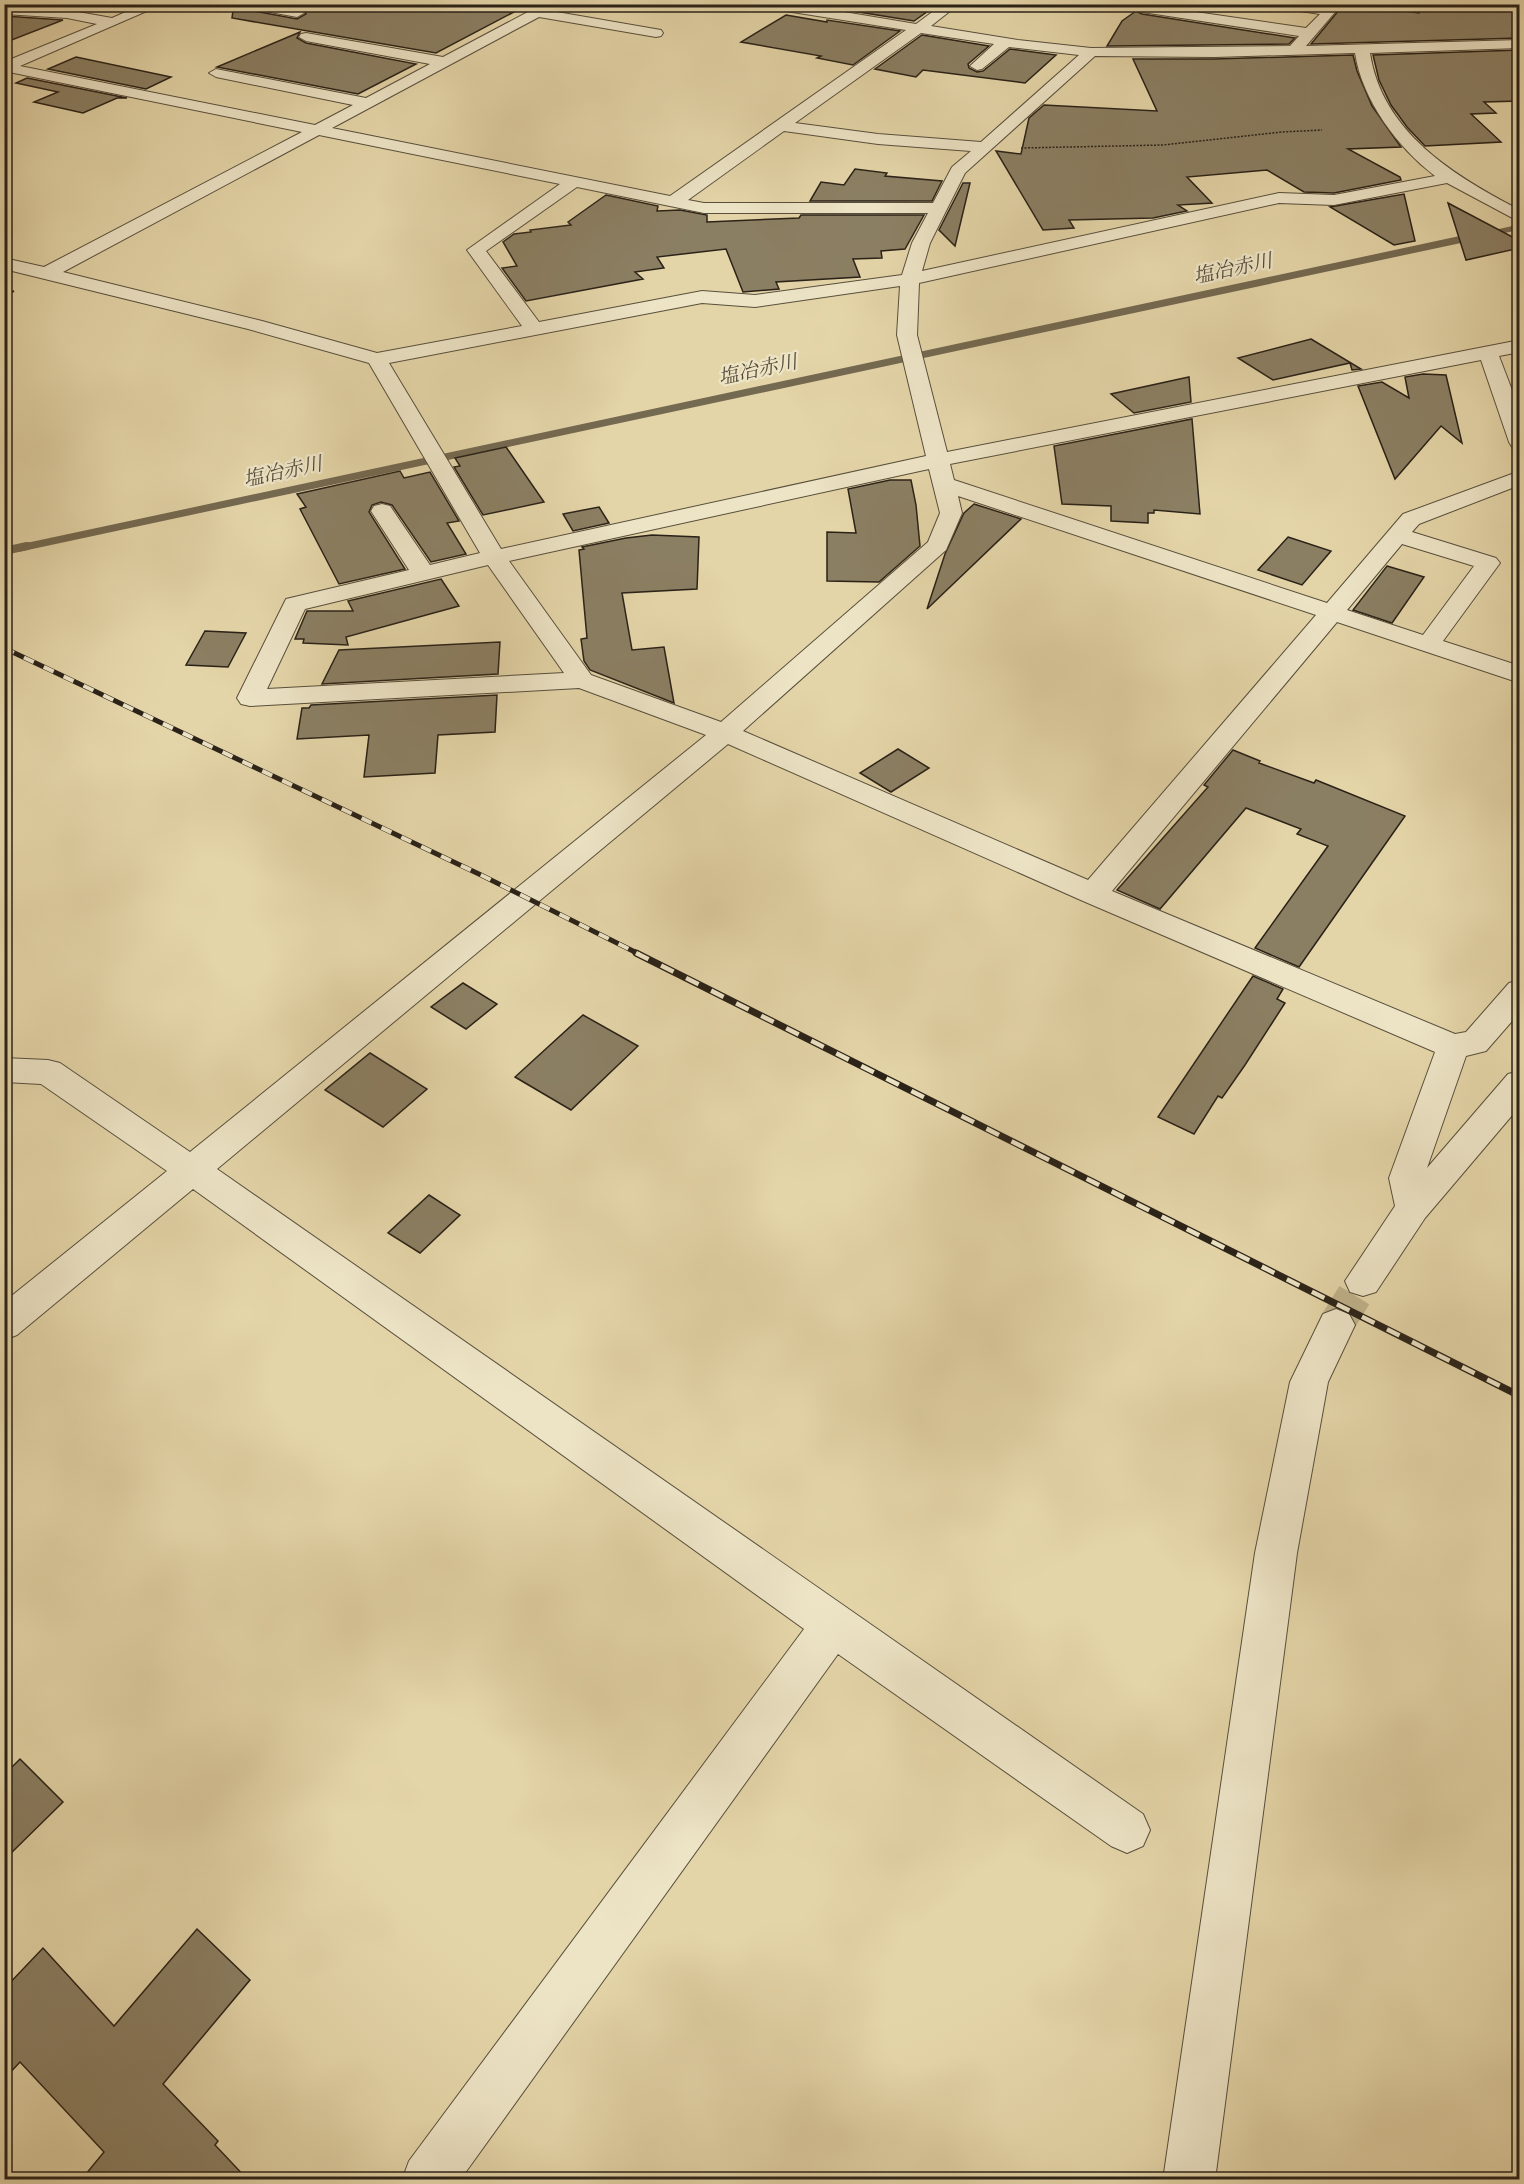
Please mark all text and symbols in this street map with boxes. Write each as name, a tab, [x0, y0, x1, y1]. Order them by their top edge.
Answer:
water label: 塩冶赤川	[1191, 248, 1277, 292]
water label: 塩冶赤川	[716, 349, 802, 393]
water label: 塩冶赤川	[241, 451, 327, 495]

